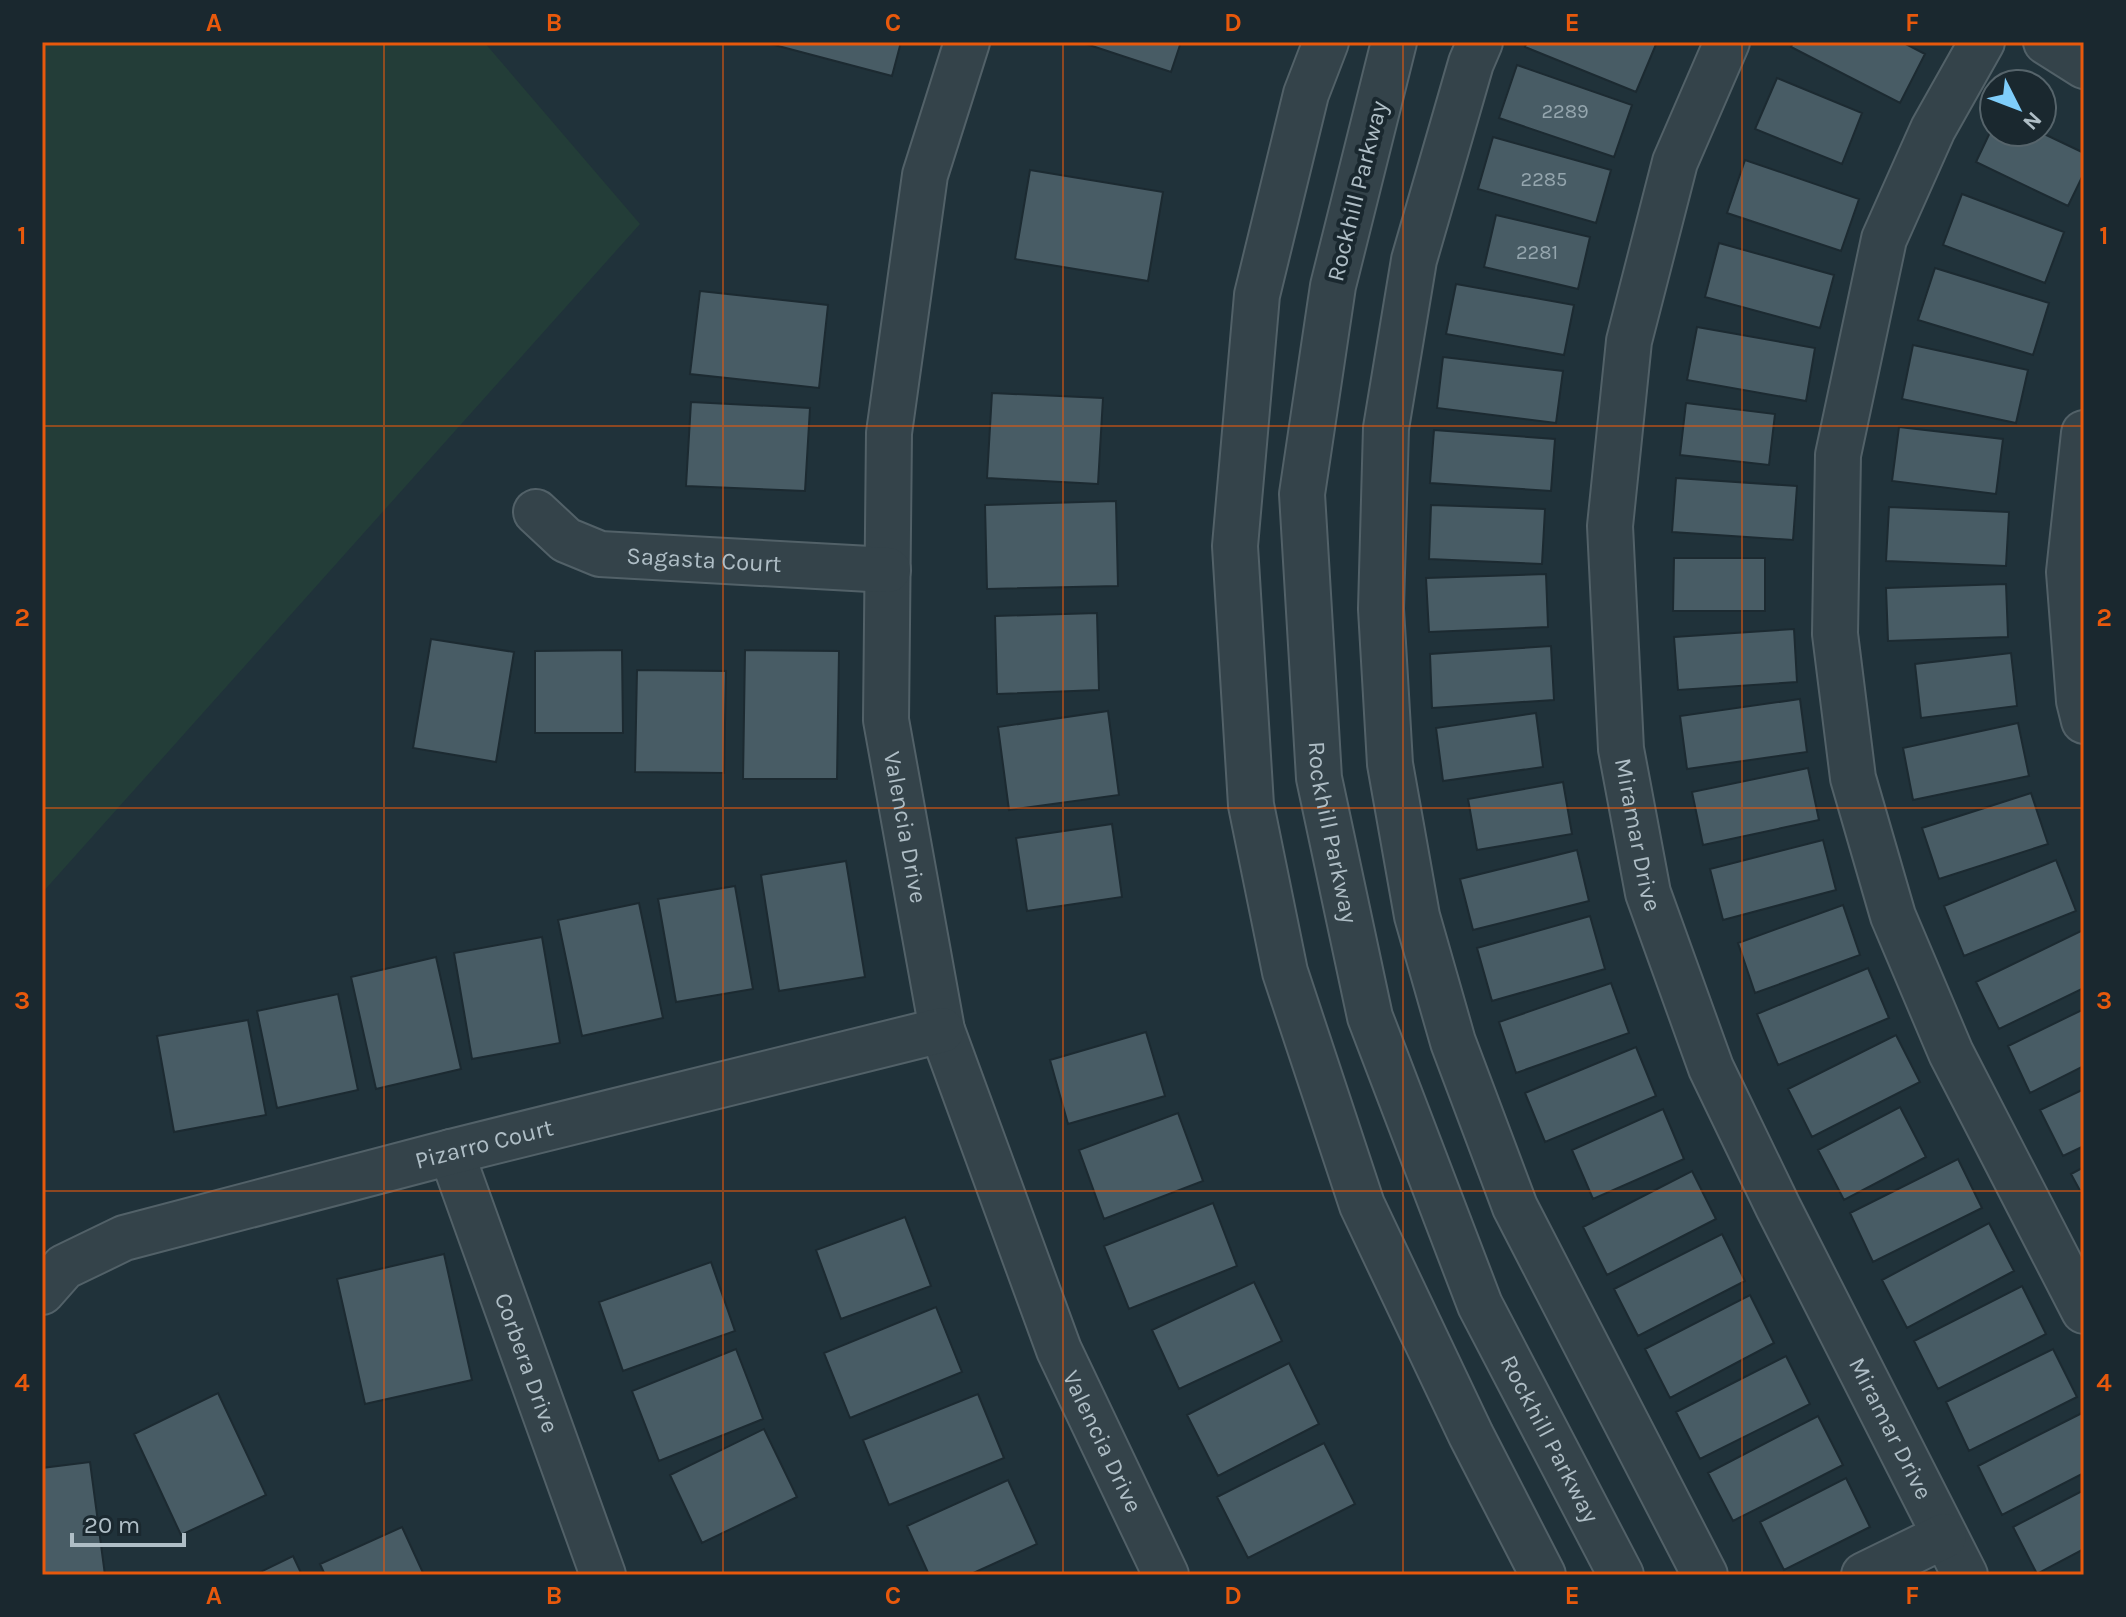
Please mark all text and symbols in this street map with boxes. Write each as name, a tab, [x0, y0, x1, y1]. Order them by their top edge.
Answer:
text: A	[206, 7, 222, 38]
text: B	[546, 7, 562, 38]
text: C	[885, 7, 901, 38]
text: D	[1224, 7, 1242, 38]
text: E	[1564, 7, 1580, 38]
text: F	[1905, 7, 1919, 38]
north arrow	[1978, 68, 2058, 148]
street label: Rockhill Parkway	[1321, 98, 1393, 284]
house number: 2289	[1541, 100, 1589, 123]
text: N	[2017, 106, 2047, 135]
house number: 2285	[1521, 168, 1567, 191]
text: 1	[17, 220, 27, 251]
text: 1	[2099, 220, 2109, 251]
house number: 2281	[1516, 241, 1558, 264]
street label: Sagasta Court	[626, 541, 782, 578]
text: 2	[14, 602, 30, 633]
text: 2	[2096, 602, 2112, 633]
street label: Rockhill Parkway	[1303, 740, 1364, 926]
street label: Valencia Drive	[878, 749, 933, 906]
street label: Miramar Drive	[1609, 756, 1667, 915]
text: 3	[14, 985, 30, 1016]
text: 3	[2096, 985, 2112, 1016]
street label: Pizarro Court	[412, 1113, 556, 1175]
street label: Corbera Drive	[489, 1289, 565, 1437]
street label: Rockhill Parkway	[1495, 1350, 1605, 1527]
street label: Miramar Drive	[1843, 1353, 1938, 1504]
street label: Valencia Drive	[1057, 1366, 1148, 1517]
text: 4	[14, 1367, 30, 1398]
text: 4	[2096, 1367, 2112, 1398]
scale bar	[72, 1497, 184, 1547]
text: 20 m	[84, 1511, 140, 1539]
text: A	[206, 1580, 222, 1611]
text: B	[546, 1580, 562, 1611]
text: C	[885, 1580, 901, 1611]
text: D	[1224, 1580, 1242, 1611]
text: E	[1564, 1580, 1580, 1611]
text: F	[1905, 1580, 1919, 1611]

